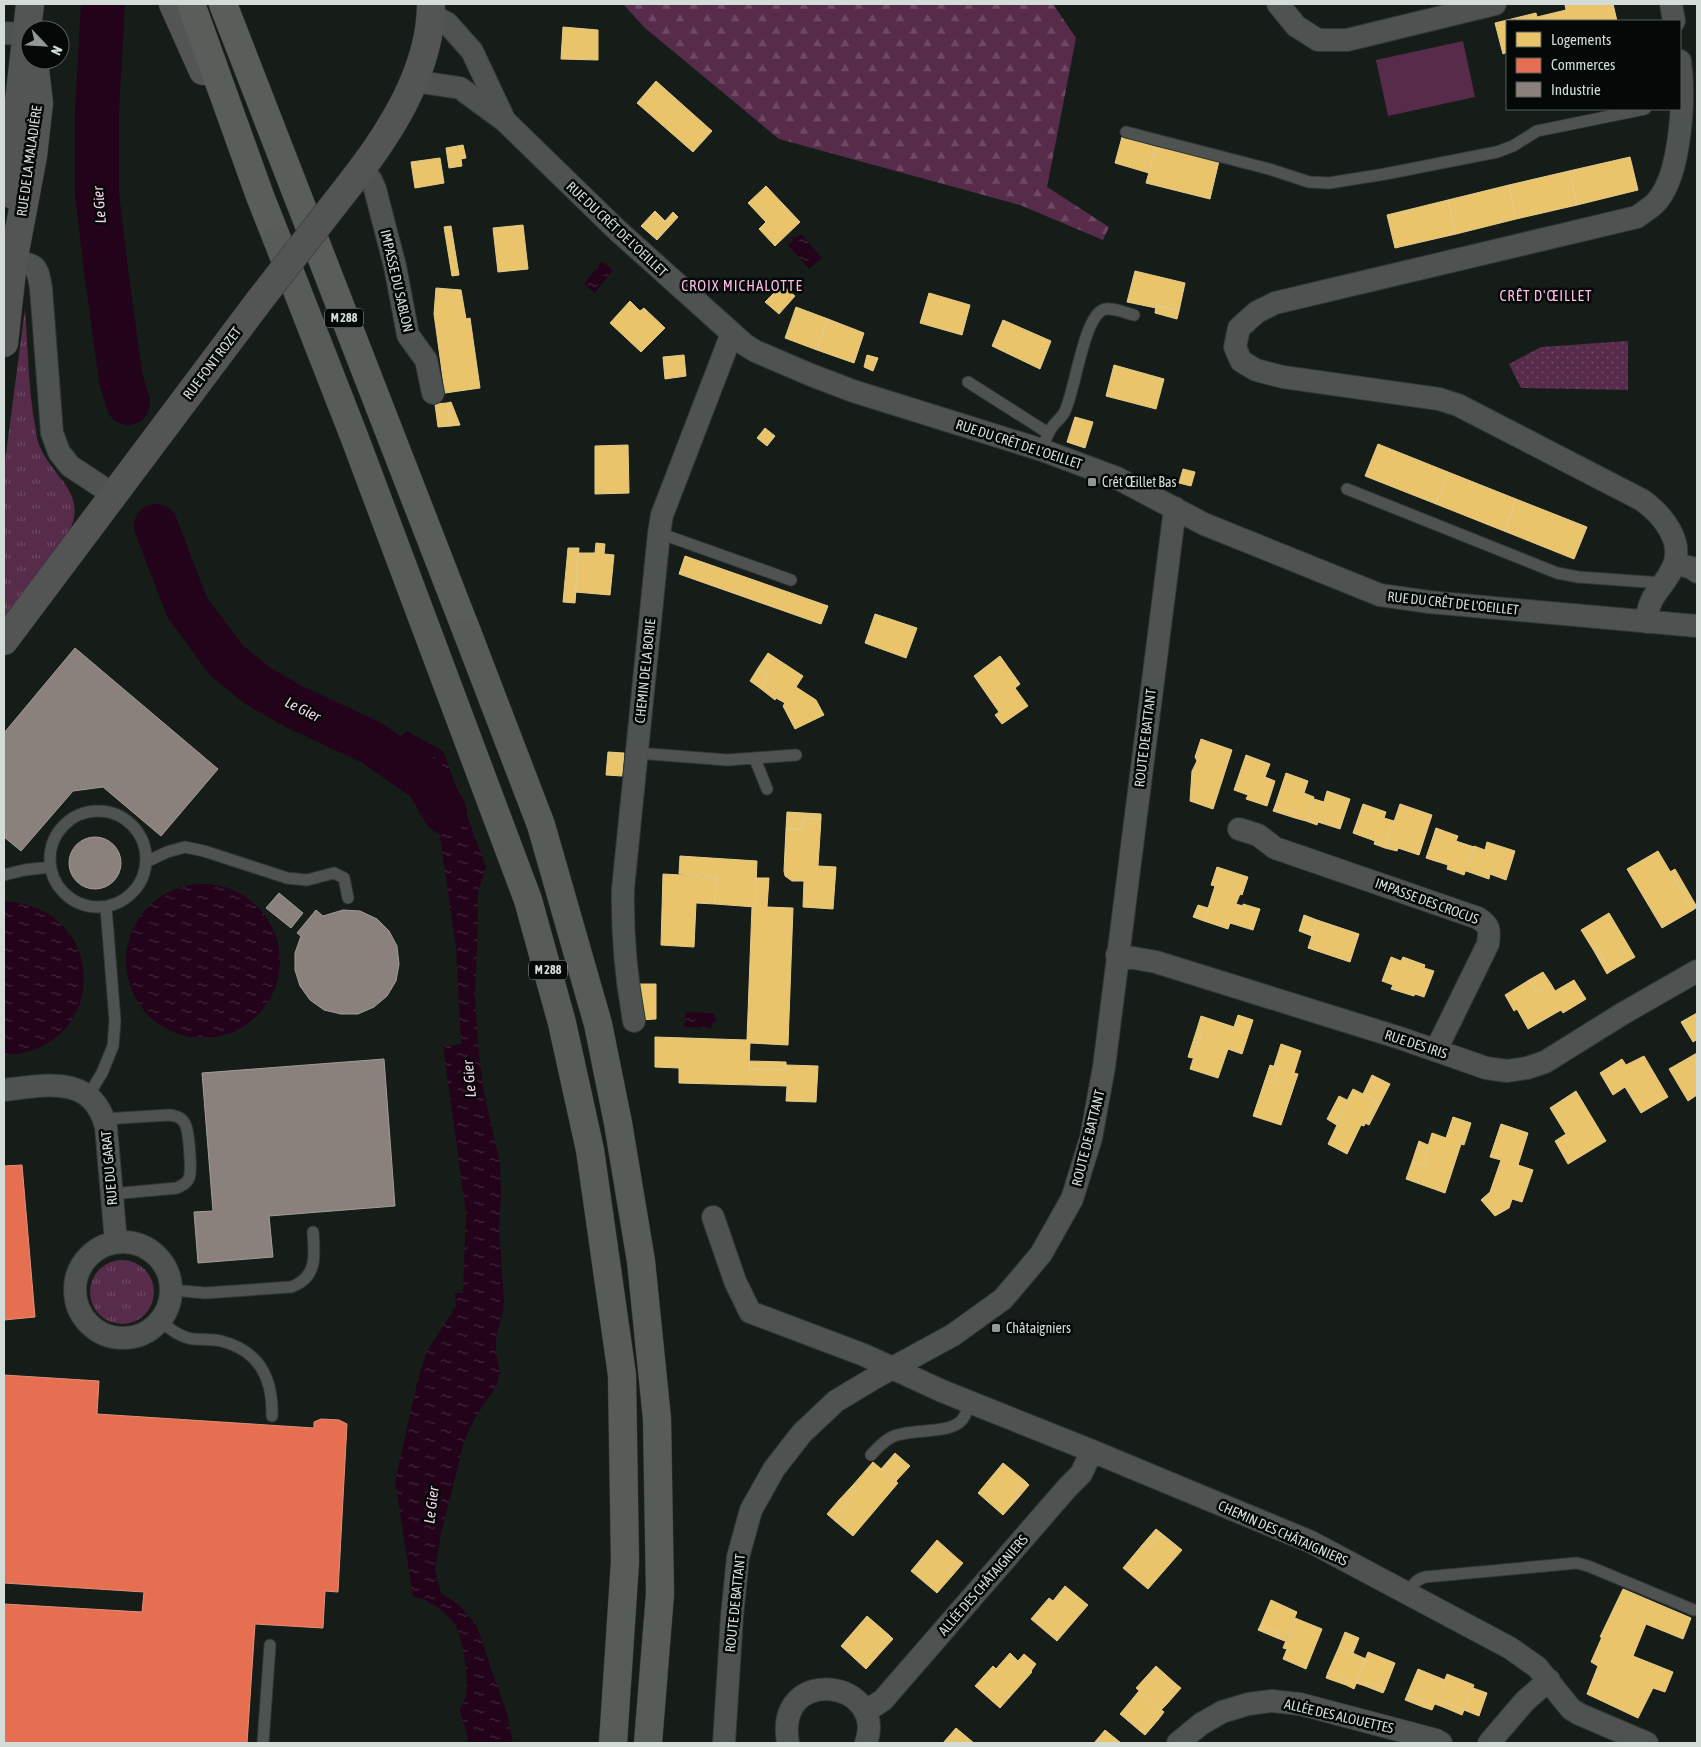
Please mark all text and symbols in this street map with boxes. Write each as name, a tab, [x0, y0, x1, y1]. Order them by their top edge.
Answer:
north arrow	[20, 20, 70, 70]
legend	[1506, 20, 1681, 110]
text: Logements	[1551, 31, 1611, 48]
text: N	[48, 43, 66, 58]
text: Commerces	[1551, 56, 1615, 73]
text: Industrie	[1551, 81, 1601, 98]
street label: RUE DE LA MALADIÈRE	[13, 104, 45, 218]
street label: RUE DU CRÊT DE L'OEILLET	[563, 178, 671, 280]
water label: Le Gier	[89, 185, 109, 224]
street label: IMPASSE DU SABLON	[377, 228, 417, 334]
district label: CROIX MICHALOTTE	[681, 277, 803, 294]
district label: CRÊT D'ŒILLET	[1499, 287, 1593, 304]
road number: M 288	[325, 308, 363, 328]
street label: RUE FONT ROZET	[180, 324, 244, 402]
street label: RUE DU CRÊT DE L'OEILLET	[954, 416, 1084, 472]
place label: Crêt Œillet Bas	[1102, 474, 1176, 490]
marker: Crêt Œillet Bas	[1086, 476, 1098, 488]
street label: RUE DU CRÊT DE L'OEILLET	[1387, 588, 1519, 618]
street label: CHEMIN DE LA BORIE	[632, 618, 658, 724]
street label: ROUTE DE BATTANT	[1131, 688, 1159, 788]
water label: Le Gier	[283, 693, 324, 725]
street label: IMPASSE DES CROCUS	[1373, 875, 1481, 927]
road number: M 288	[529, 960, 567, 980]
street label: RUE DES IRIS	[1383, 1026, 1449, 1062]
water label: Le Gier	[459, 1059, 479, 1098]
street label: ROUTE DE BATTANT	[1068, 1088, 1108, 1188]
street label: RUE DU GARAT	[98, 1130, 120, 1206]
place label: Châtaigniers	[1006, 1320, 1071, 1336]
marker: Châtaigniers	[990, 1322, 1002, 1334]
water label: Le Gier	[420, 1485, 442, 1525]
street label: CHEMIN DES CHÂTAIGNIERS	[1216, 1497, 1350, 1569]
street label: ALLÉE DES CHÂTAIGNIERS	[935, 1531, 1031, 1639]
street label: ROUTE DE BATTANT	[722, 1553, 748, 1653]
street label: ALLÉE DES ALOUETTES	[1283, 1696, 1395, 1736]

